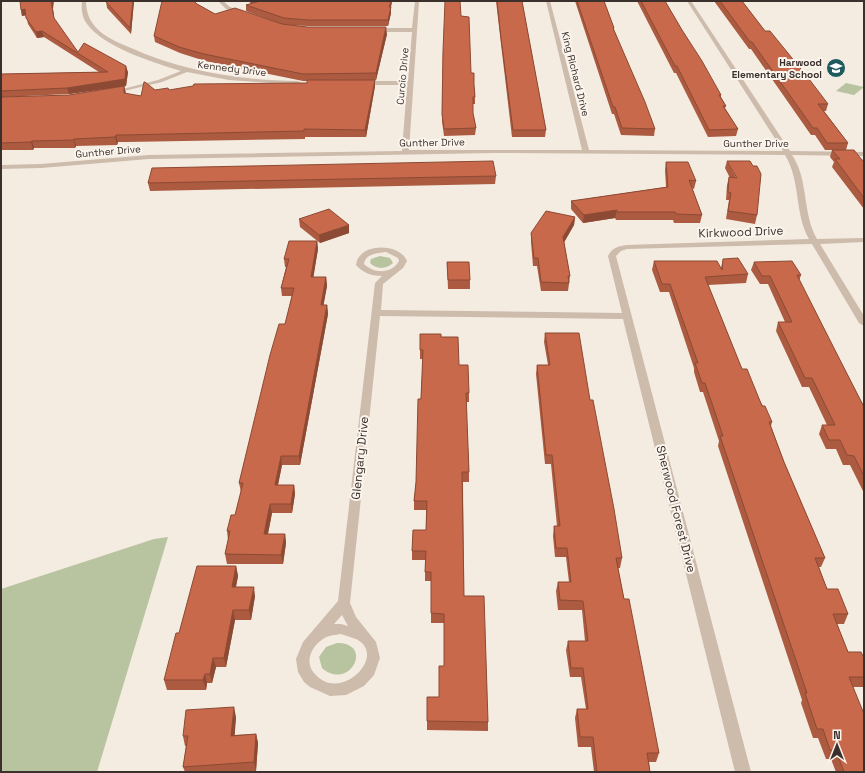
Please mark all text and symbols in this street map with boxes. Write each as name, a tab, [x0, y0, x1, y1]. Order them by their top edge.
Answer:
street label: King Richard Drive	[559, 30, 592, 118]
street label: Curcio Drive	[394, 47, 411, 105]
place label: Harwood Elementary School	[732, 56, 822, 81]
school or university icon: Harwood Elementary School	[825, 57, 847, 79]
street label: Kennedy Drive	[197, 58, 267, 79]
street label: Gunther Drive	[399, 135, 465, 150]
street label: Gunther Drive	[723, 137, 789, 150]
street label: Gunther Drive	[75, 142, 141, 161]
street label: Kirkwood Drive	[698, 223, 784, 241]
street label: Glengary Drive	[348, 416, 372, 500]
street label: Sherwood Forest Drive	[652, 444, 700, 574]
north arrow	[817, 725, 857, 765]
text: N	[833, 728, 841, 742]

